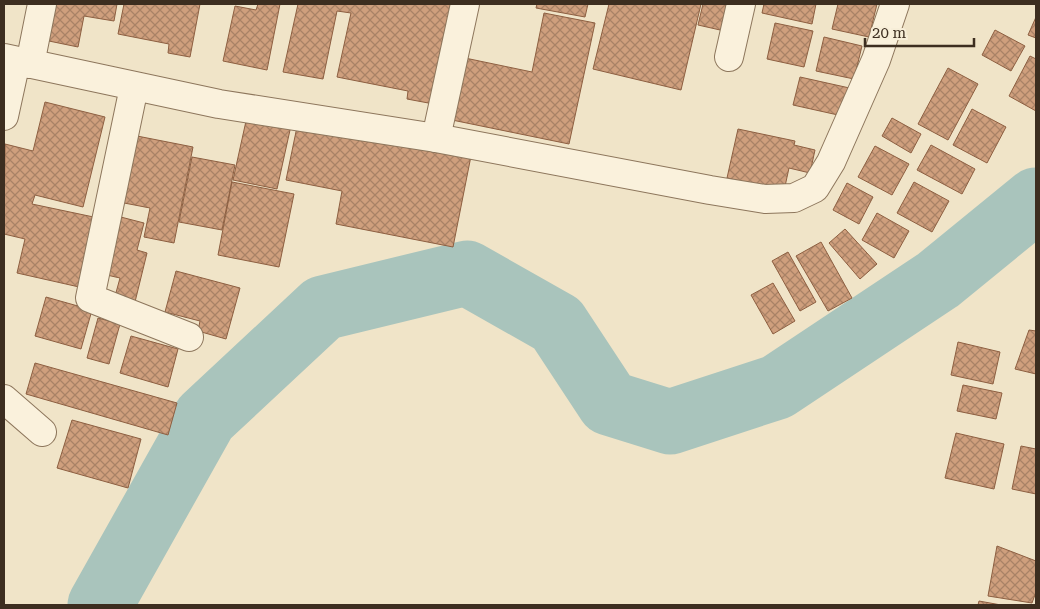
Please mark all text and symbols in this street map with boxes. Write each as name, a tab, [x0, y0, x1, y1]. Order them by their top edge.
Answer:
scale bar	[865, 15, 974, 47]
text: 20 m	[872, 24, 907, 42]

